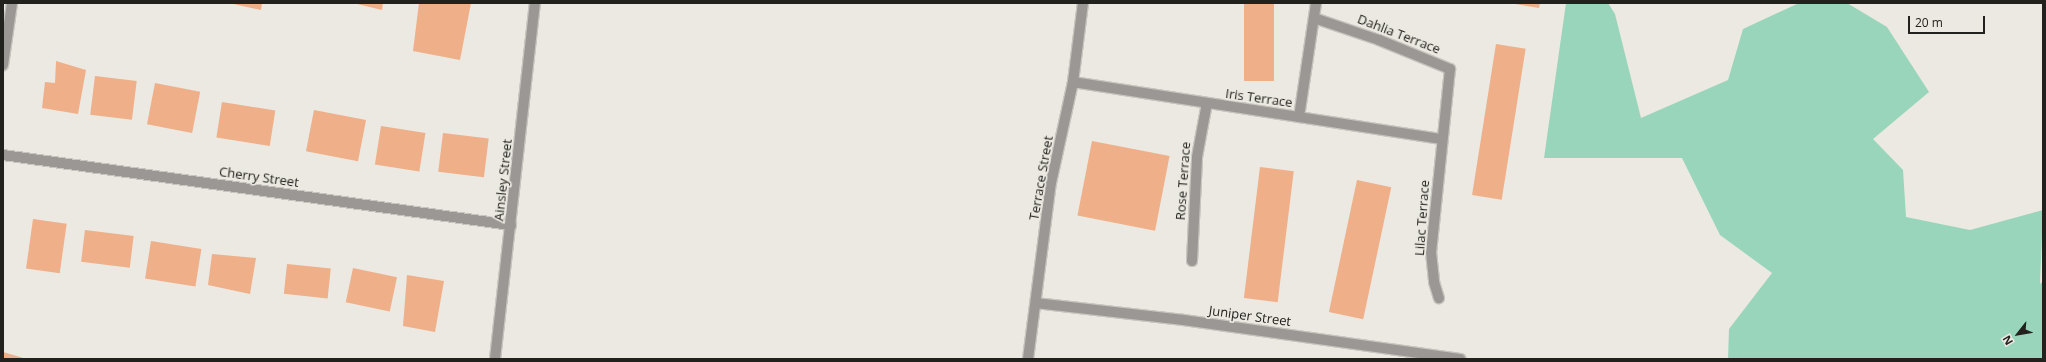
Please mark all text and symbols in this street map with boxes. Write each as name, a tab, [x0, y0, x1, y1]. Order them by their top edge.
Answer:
scale bar	[1910, 8, 1987, 34]
street label: Dahlia Terrace	[1355, 11, 1443, 57]
text: 20 m	[1915, 14, 1943, 31]
street label: Iris Terrace	[1224, 86, 1294, 110]
street label: Terrace Street	[1026, 135, 1056, 221]
street label: Ainsley Street	[491, 138, 515, 222]
street label: Rose Terrace	[1172, 141, 1194, 221]
street label: Cherry Street	[218, 164, 300, 190]
street label: Lilac Terrace	[1412, 180, 1432, 256]
street label: Juniper Street	[1208, 303, 1292, 329]
north arrow	[1998, 314, 2038, 354]
text: N	[1999, 333, 2016, 348]

